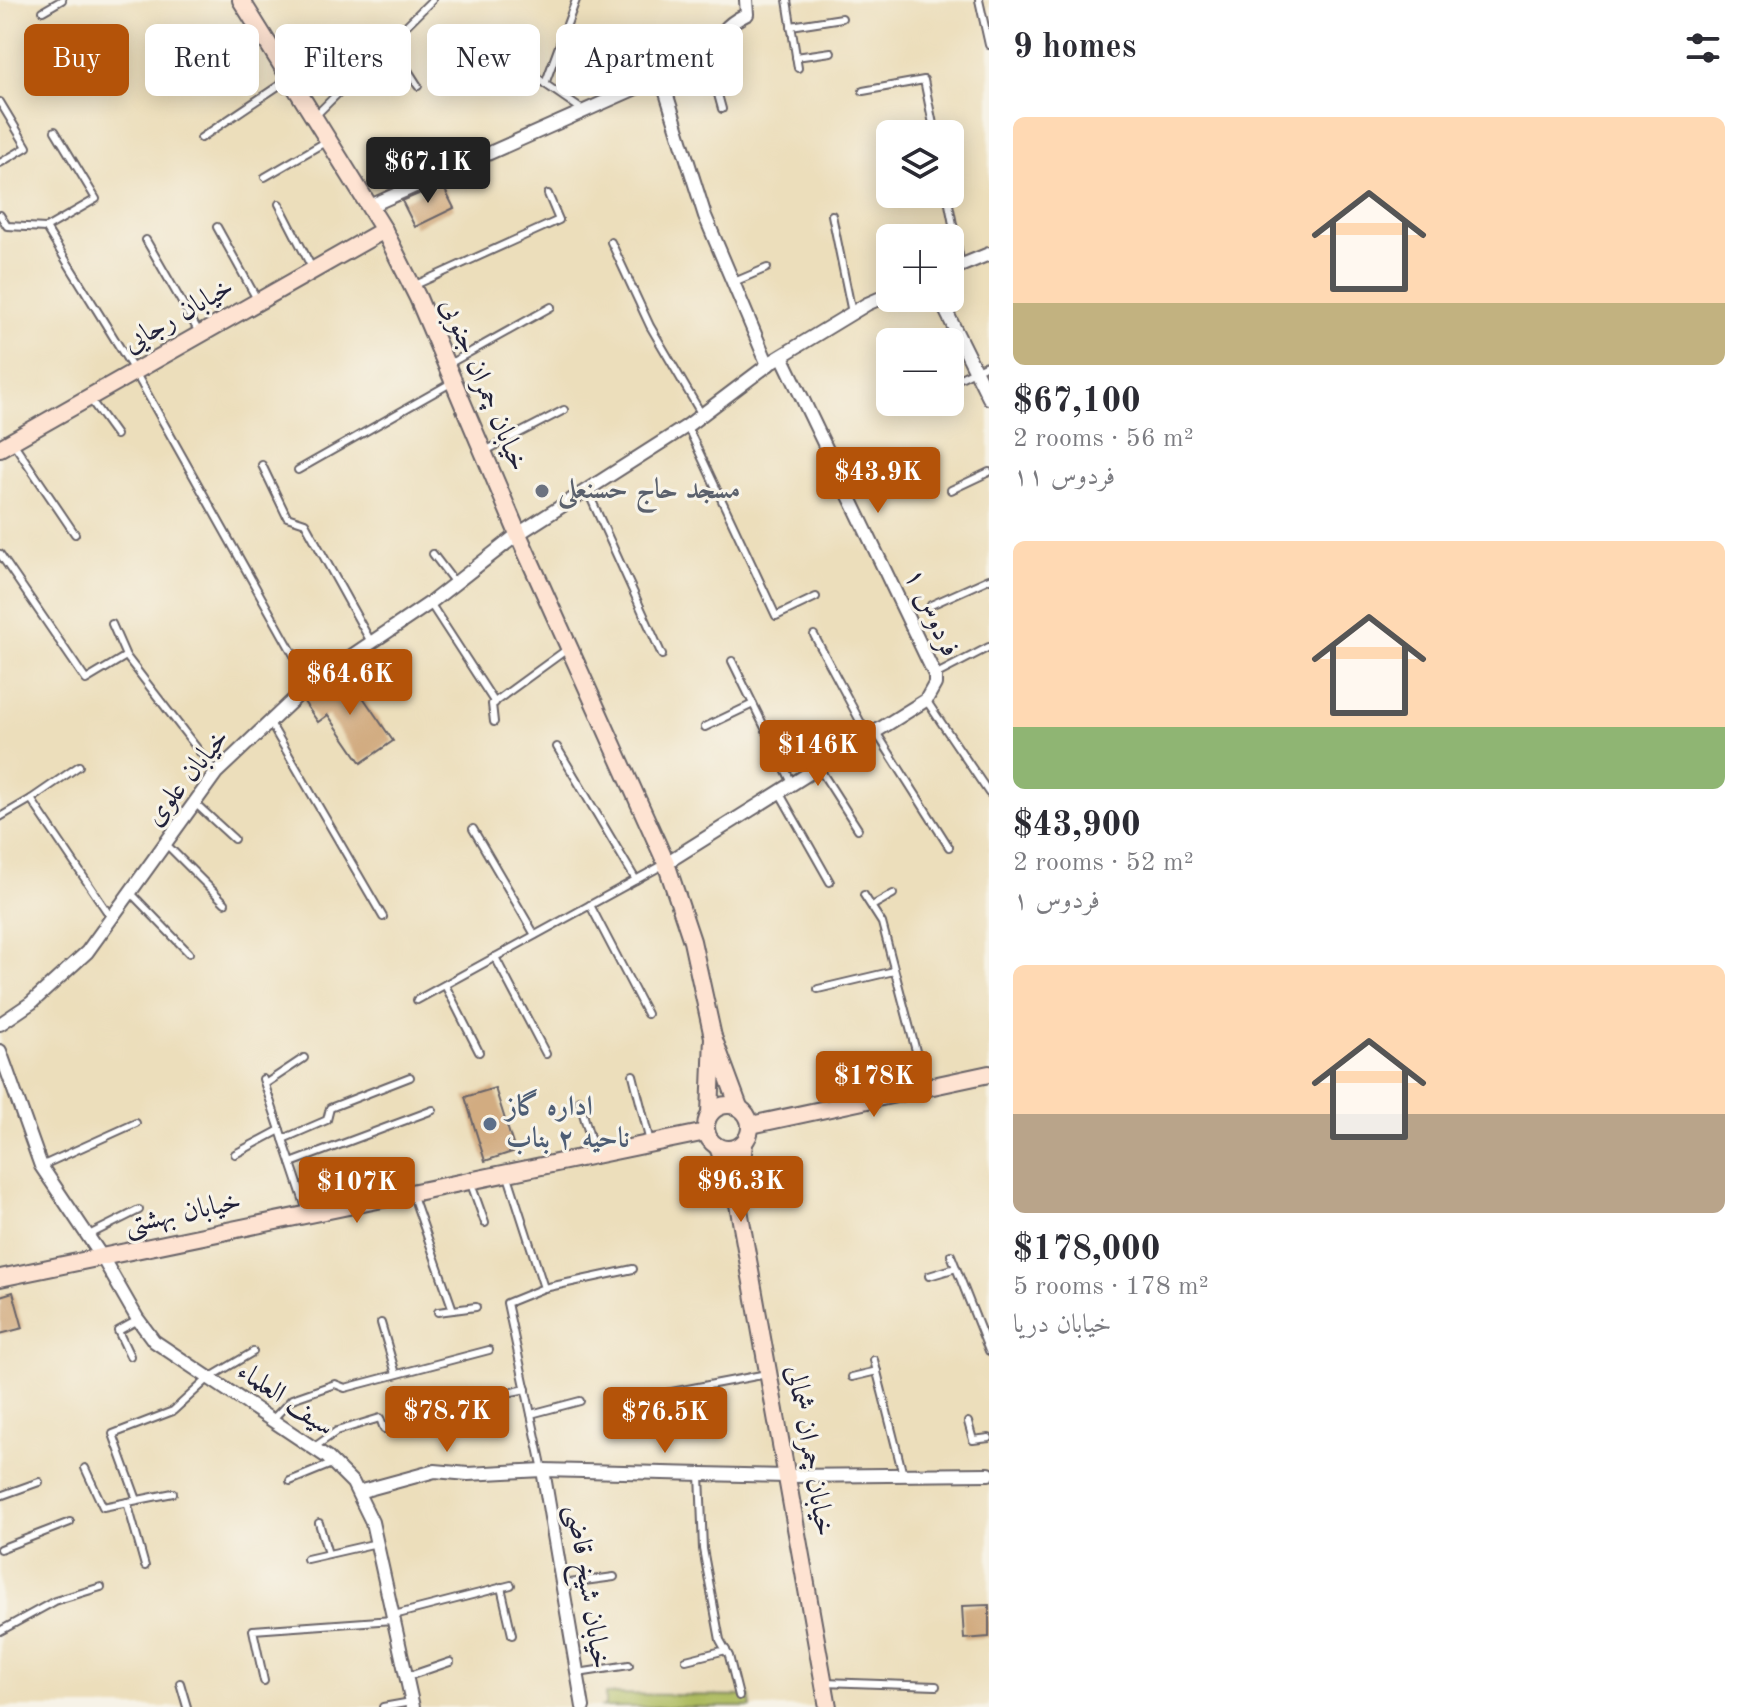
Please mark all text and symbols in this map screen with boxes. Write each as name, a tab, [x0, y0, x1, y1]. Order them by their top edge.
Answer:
chip: Buy	[24, 24, 129, 96]
chip: Rent	[145, 24, 259, 96]
chip: Filters	[275, 24, 411, 96]
chip: New	[427, 24, 540, 96]
chip: Apartment	[556, 24, 743, 96]
icon: filters	[1681, 26, 1725, 70]
text: 9 homes	[1013, 31, 1136, 65]
map controls	[876, 120, 964, 416]
button: layers	[876, 120, 964, 208]
pin: $67.1K	[363, 137, 493, 205]
text: $67.1K	[384, 150, 472, 176]
icon: home	[1297, 169, 1441, 313]
button: +	[876, 224, 964, 312]
street label: خیابان رجایی	[119, 273, 240, 360]
street label: خیابان چمران جنوبی	[431, 294, 532, 477]
button: −	[876, 328, 964, 416]
text: $67,100	[1013, 385, 1141, 419]
text: 2 rooms · 56 m²	[1013, 426, 1194, 452]
pin: $43.9K	[813, 447, 943, 515]
text: $43.9K	[834, 460, 922, 486]
text: فردوس ۱۱	[1013, 464, 1115, 490]
place label: مسجد حاج حسنعلی	[557, 476, 740, 514]
marker: مسجد حاج حسنعلی	[533, 482, 551, 500]
street label: فردوس ۱	[898, 565, 963, 662]
icon: home	[1297, 593, 1441, 737]
pin: $64.6K	[285, 649, 415, 717]
text: $64.6K	[306, 662, 394, 688]
pin: $146K	[762, 720, 874, 788]
street label: خیابان علوی	[141, 724, 236, 832]
text: $146K	[778, 733, 858, 759]
text: $43,900	[1013, 809, 1141, 843]
text: 2 rooms · 52 m²	[1013, 850, 1194, 876]
text: فردوس ۱	[1013, 888, 1100, 914]
icon: home	[1297, 1017, 1441, 1161]
pin: $178K	[818, 1051, 930, 1119]
text: $178K	[834, 1064, 914, 1090]
place label: اداره گاز ناحیه ۲ بناب	[503, 1088, 630, 1155]
marker: اداره گاز ناحیه ۲ بناب	[481, 1115, 499, 1133]
pin: $96.3K	[676, 1156, 806, 1224]
pin: $107K	[301, 1157, 413, 1225]
text: $96.3K	[697, 1169, 785, 1195]
text: $107K	[317, 1170, 397, 1196]
street label: خیابان بهشتی	[122, 1188, 245, 1244]
text: $178,000	[1013, 1233, 1161, 1267]
text: 5 rooms · 178 m²	[1013, 1274, 1209, 1300]
text: خیابان دریا	[1013, 1312, 1112, 1338]
street label: سیف العلماء	[232, 1358, 338, 1442]
street label: خیابان چمران شمالی	[779, 1363, 838, 1539]
pin: $78.7K	[382, 1386, 512, 1454]
pin: $76.5K	[600, 1387, 730, 1455]
text: $78.7K	[403, 1399, 491, 1425]
text: $76.5K	[621, 1400, 709, 1426]
street label: خیابان شیخ قاضی	[552, 1503, 614, 1672]

